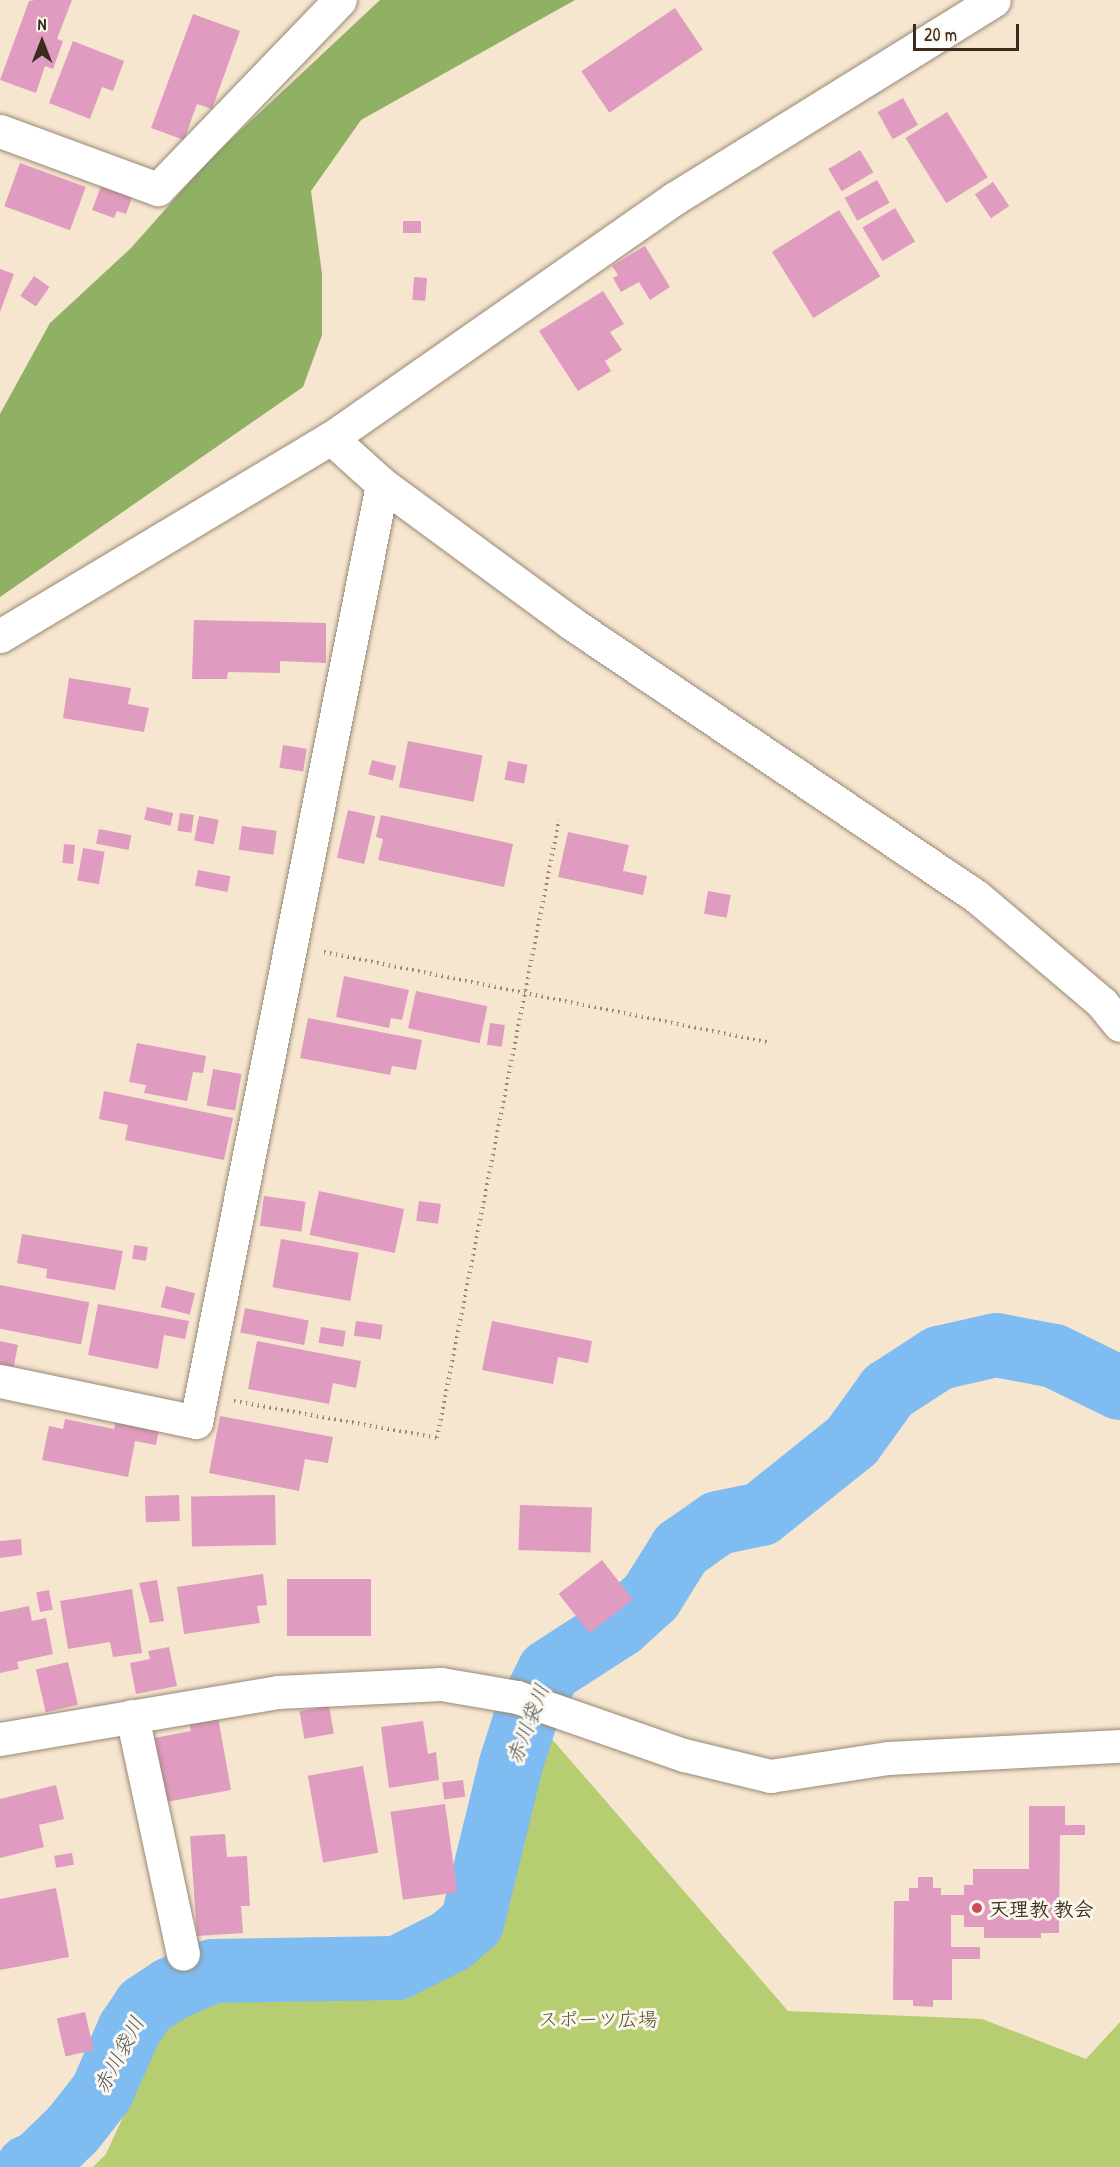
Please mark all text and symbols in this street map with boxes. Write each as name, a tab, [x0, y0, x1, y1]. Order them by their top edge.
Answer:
north arrow	[12, 12, 72, 72]
scale bar	[916, 12, 1022, 50]
text: N	[38, 13, 46, 35]
text: 20 m	[924, 22, 957, 47]
water label: 赤川袋川	[501, 1680, 555, 1768]
place label: 天理教 教会	[989, 1896, 1094, 1920]
marker: 天理教 教会	[970, 1901, 984, 1915]
park label: スポーツ広場	[538, 2006, 658, 2030]
water label: 赤川袋川	[88, 2012, 150, 2098]

